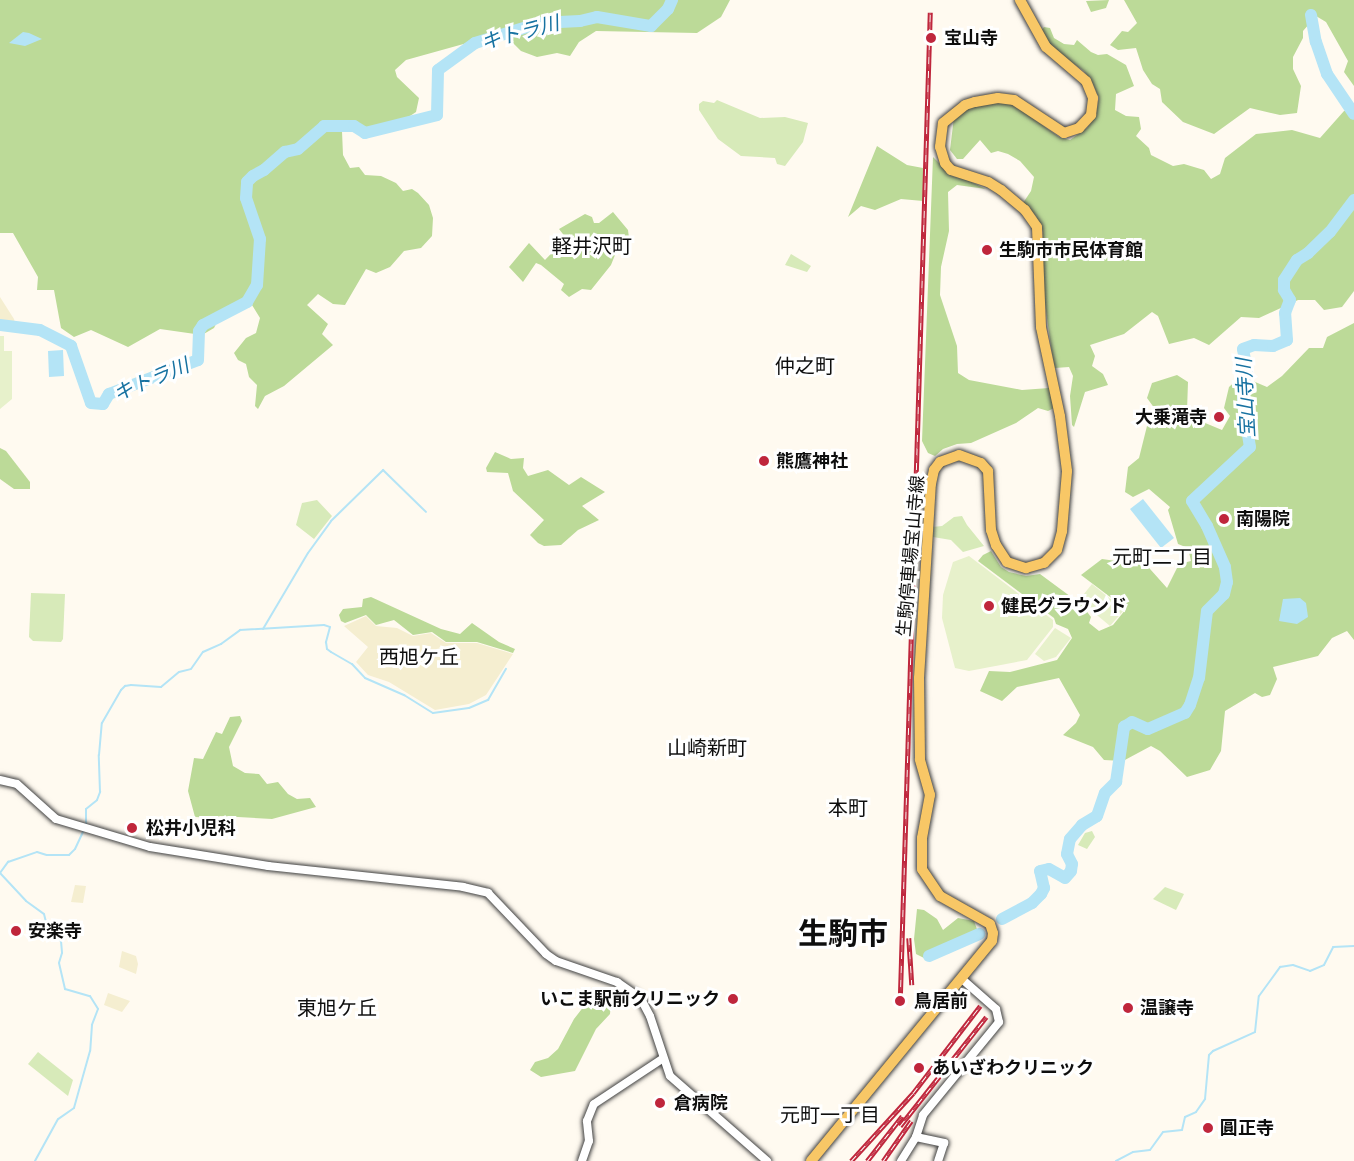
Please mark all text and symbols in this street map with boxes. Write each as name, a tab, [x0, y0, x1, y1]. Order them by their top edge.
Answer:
water label: キトラ川	[478, 11, 562, 55]
place label: 宝山寺	[944, 27, 998, 49]
marker: 宝山寺	[922, 29, 940, 47]
district label: 軽井沢町	[552, 234, 632, 258]
place label: 生駒市市民体育館	[999, 239, 1143, 261]
marker: 生駒市市民体育館	[980, 243, 994, 257]
water label: キトラ川	[109, 353, 193, 407]
district label: 仲之町	[775, 354, 835, 378]
water label: 宝山寺川	[1232, 357, 1260, 439]
place label: 大乗滝寺	[1135, 406, 1207, 428]
marker: 大乗滝寺	[1212, 410, 1226, 424]
place label: 熊鷹神社	[776, 450, 848, 472]
marker: 熊鷹神社	[757, 454, 771, 468]
street label: 生駒停車場宝山寺線	[893, 474, 929, 638]
place label: 南陽院	[1236, 508, 1290, 530]
marker: 南陽院	[1217, 512, 1231, 526]
district label: 元町二丁目	[1112, 545, 1212, 569]
place label: 健民グラウンド	[1001, 595, 1127, 617]
marker: 健民グラウンド	[982, 599, 996, 613]
district label: 西旭ケ丘	[379, 645, 459, 669]
district label: 山崎新町	[667, 736, 747, 760]
district label: 本町	[828, 796, 868, 820]
place label: 松井小児科	[146, 817, 236, 839]
marker: 松井小児科	[123, 819, 141, 837]
district label: 生駒市	[798, 916, 888, 952]
place label: 安楽寺	[28, 920, 82, 942]
marker: 安楽寺	[9, 924, 23, 938]
place label: いこま駅前クリニック	[540, 988, 720, 1010]
marker: いこま駅前クリニック	[724, 990, 742, 1008]
place label: 鳥居前	[914, 990, 968, 1012]
marker: 鳥居前	[891, 992, 909, 1010]
district label: 東旭ケ丘	[297, 996, 377, 1020]
place label: 温譲寺	[1140, 997, 1194, 1019]
marker: 温譲寺	[1121, 1001, 1135, 1015]
place label: あいざわクリニック	[932, 1057, 1094, 1079]
marker: あいざわクリニック	[910, 1059, 928, 1077]
place label: 倉病院	[674, 1092, 728, 1114]
marker: 倉病院	[651, 1094, 669, 1112]
district label: 元町一丁目	[780, 1103, 880, 1127]
place label: 圓正寺	[1220, 1117, 1274, 1139]
marker: 圓正寺	[1201, 1121, 1215, 1135]

